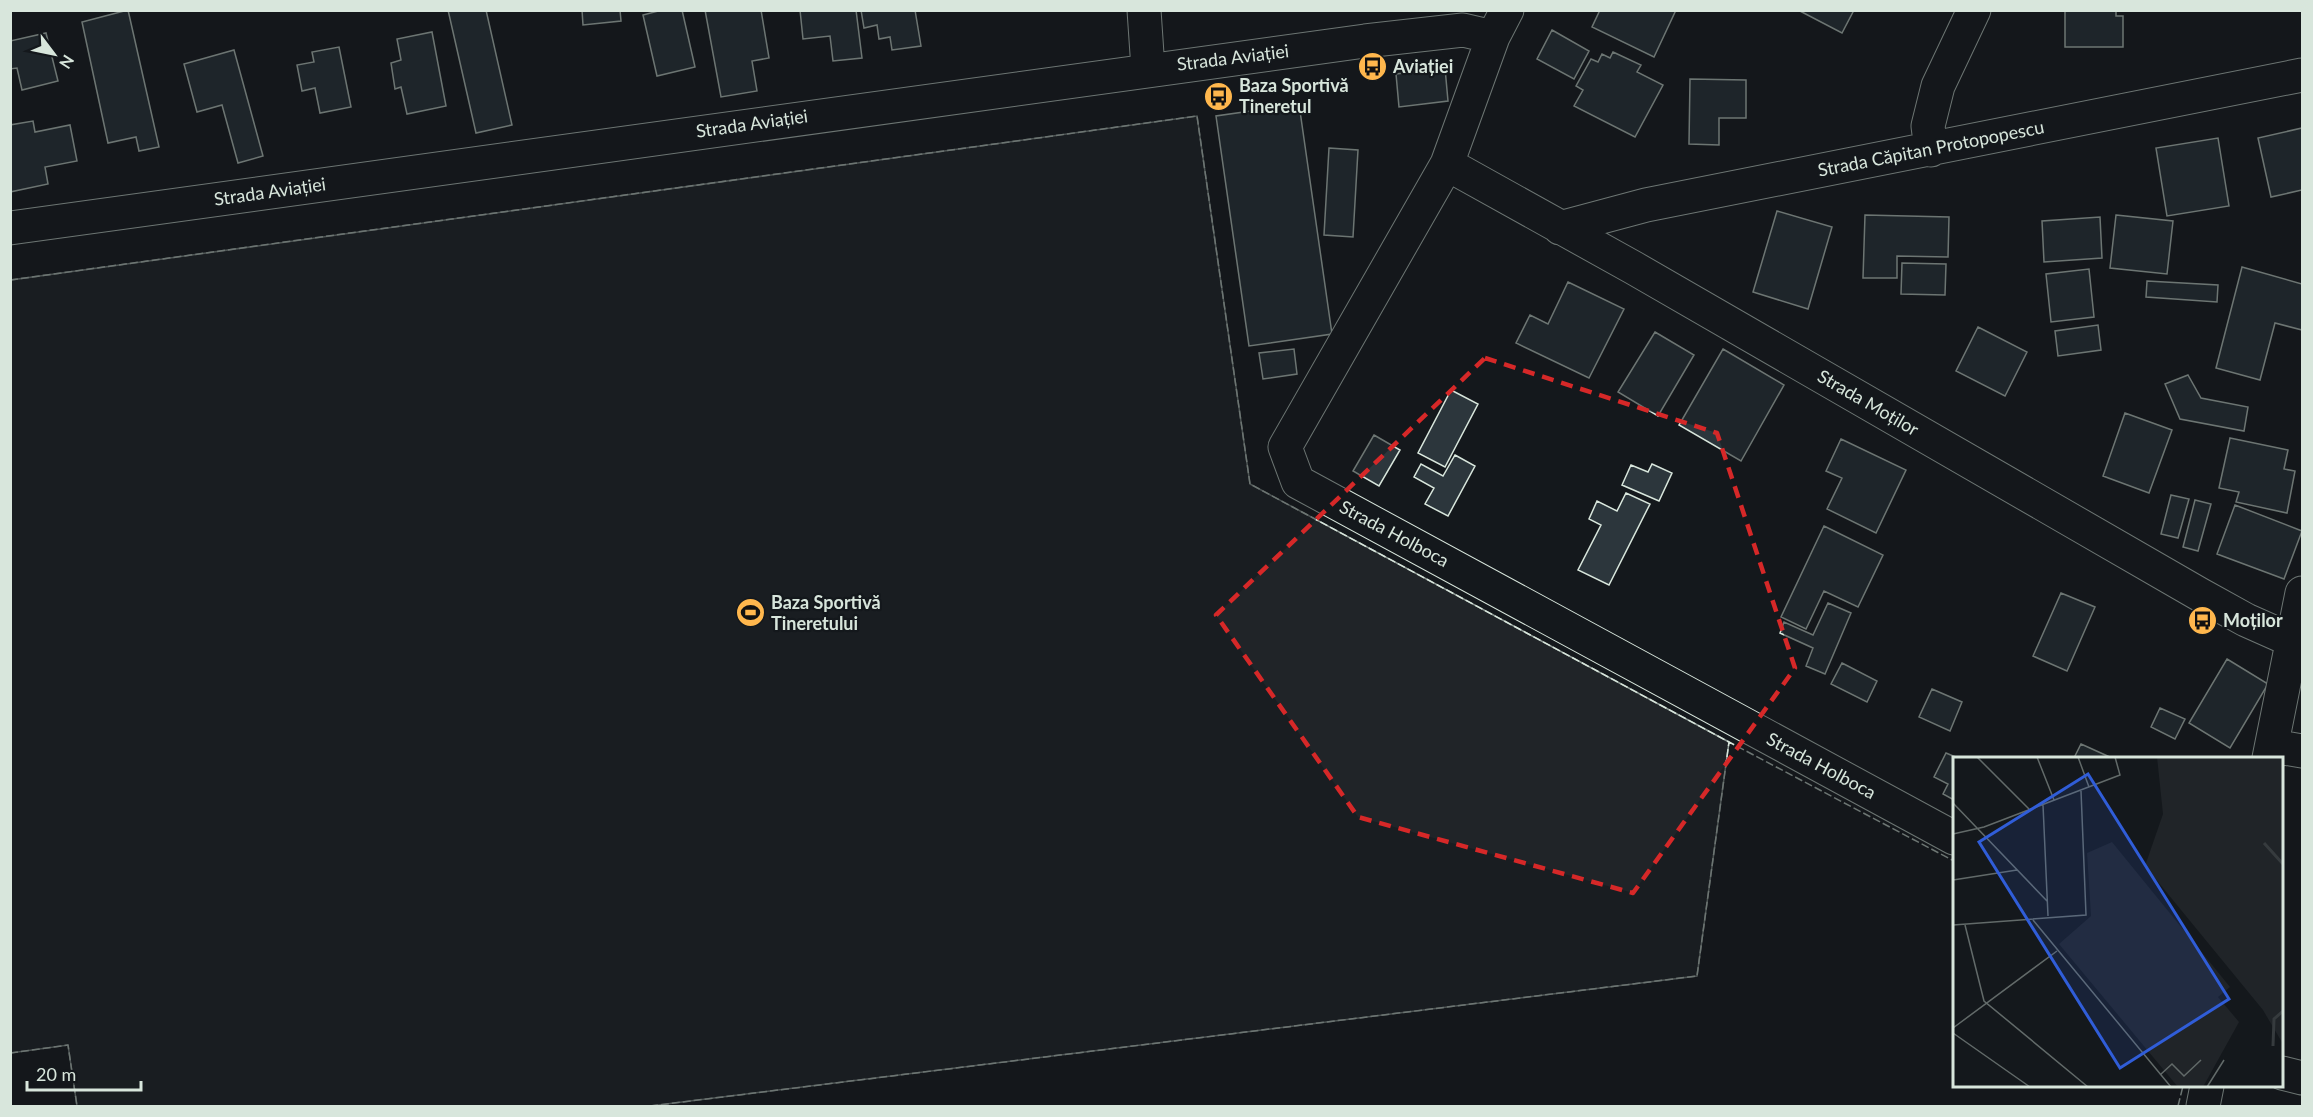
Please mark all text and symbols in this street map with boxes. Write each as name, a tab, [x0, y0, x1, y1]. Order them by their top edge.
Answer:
north arrow	[24, 24, 84, 84]
street label: Strada Aviației	[1176, 39, 1290, 75]
bus stop icon: Aviației	[1356, 51, 1388, 83]
text: N	[56, 52, 78, 72]
place label: Aviației	[1392, 55, 1453, 77]
place label: Baza Sportivă Tineretul	[1239, 74, 1349, 117]
bus stop icon: Baza Sportivă Tineretul	[1202, 80, 1234, 112]
street label: Strada Aviației	[695, 104, 809, 142]
street label: Strada Căpitan Protopopescu	[1816, 115, 2046, 181]
street label: Strada Aviației	[213, 172, 327, 210]
street label: Strada Moților	[1814, 364, 1923, 440]
street label: Strada Holboca	[1336, 495, 1453, 571]
place label: Baza Sportivă Tineretului	[771, 591, 881, 634]
sports icon: Baza Sportivă Tineretului	[734, 597, 766, 629]
bus stop icon: Moților	[2186, 605, 2218, 637]
place label: Moților	[2223, 609, 2283, 631]
street label: Strada Holboca	[1763, 727, 1880, 803]
inset map	[1953, 757, 2283, 1087]
scale bar	[27, 1054, 141, 1092]
text: 20 m	[36, 1063, 76, 1085]

